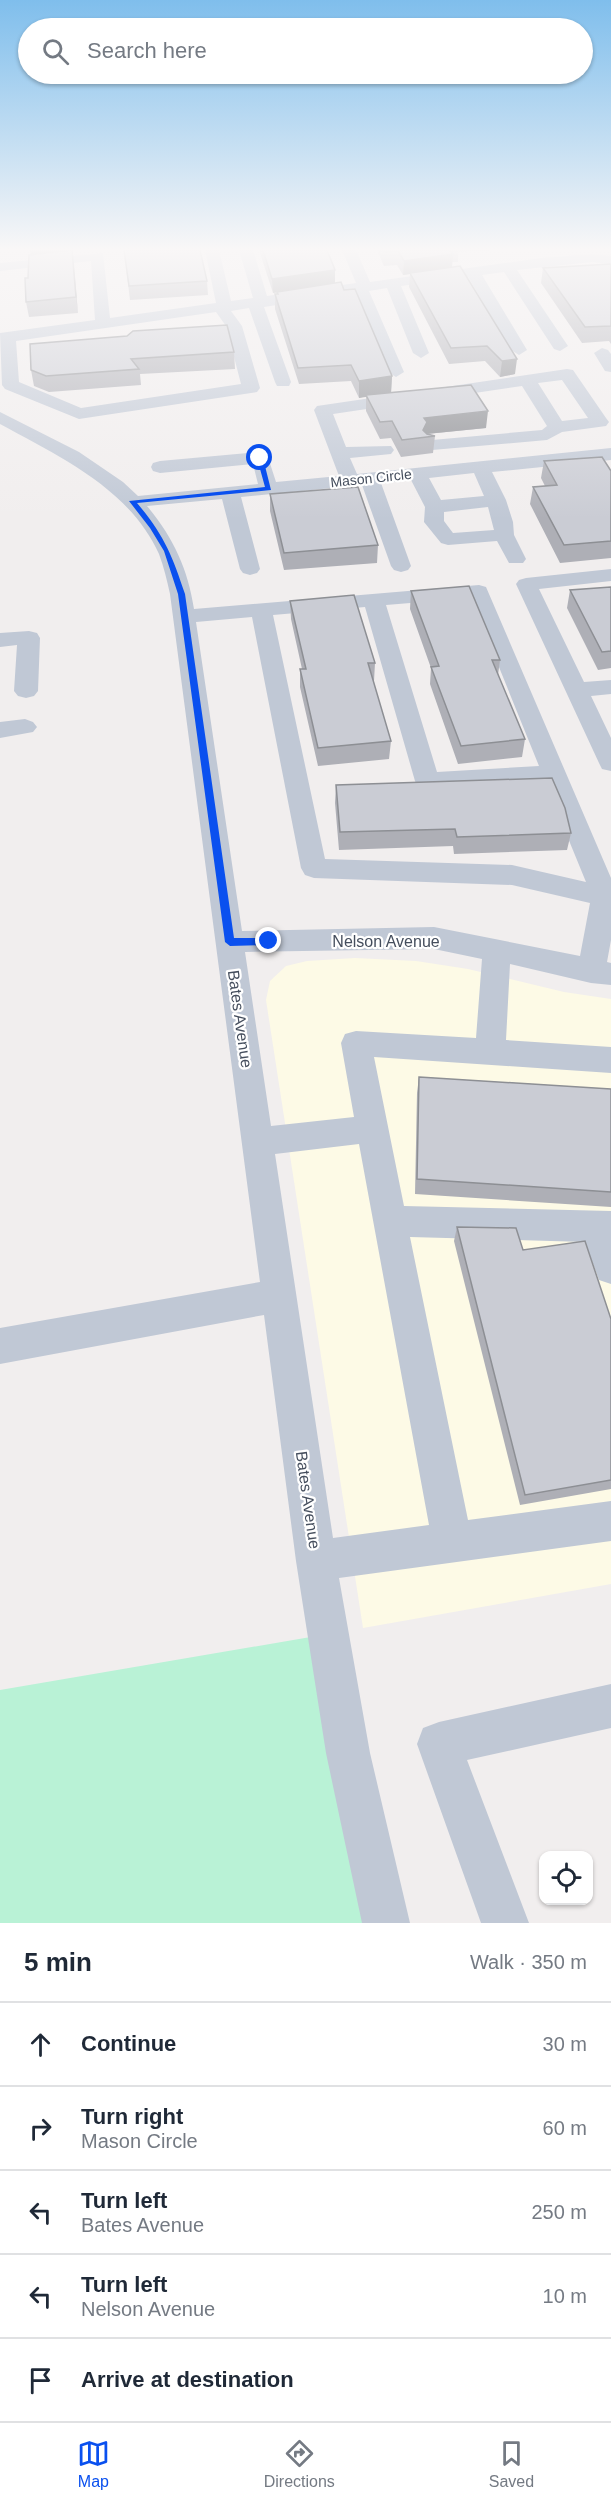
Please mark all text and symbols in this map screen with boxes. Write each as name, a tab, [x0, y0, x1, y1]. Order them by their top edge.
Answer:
search box	[18, 18, 593, 84]
icon: search	[39, 35, 72, 68]
text: Search here	[87, 38, 207, 63]
route start	[246, 444, 272, 470]
street label: Mason Circle	[330, 466, 413, 490]
route end	[255, 927, 281, 953]
street label: Nelson Avenue	[332, 933, 440, 950]
street label: Bates Avenue	[225, 969, 255, 1069]
street label: Bates Avenue	[293, 1450, 323, 1550]
map controls	[539, 1851, 593, 1905]
button: locate	[539, 1851, 593, 1905]
text: 5 min	[24, 1947, 92, 1977]
text: Walk · 350 m	[470, 1951, 587, 1973]
icon: ahead	[24, 2028, 57, 2061]
text: Continue	[81, 2031, 176, 2056]
text: 30 m	[543, 2033, 587, 2055]
text: Turn right	[81, 2104, 183, 2129]
icon: right	[24, 2112, 57, 2145]
text: 60 m	[543, 2117, 587, 2139]
text: Mason Circle	[81, 2130, 198, 2152]
text: Turn left	[81, 2188, 167, 2213]
icon: left	[24, 2196, 57, 2229]
text: 250 m	[531, 2201, 587, 2223]
text: Bates Avenue	[81, 2214, 204, 2236]
text: Turn left	[81, 2272, 167, 2297]
icon: left	[24, 2280, 57, 2313]
text: 10 m	[543, 2285, 587, 2307]
text: Nelson Avenue	[81, 2298, 215, 2320]
icon: arrive	[24, 2364, 57, 2397]
text: Arrive at destination	[81, 2367, 294, 2392]
tab: Map	[77, 2437, 110, 2491]
tab: Directions	[264, 2437, 335, 2491]
tab: Saved	[489, 2437, 534, 2491]

